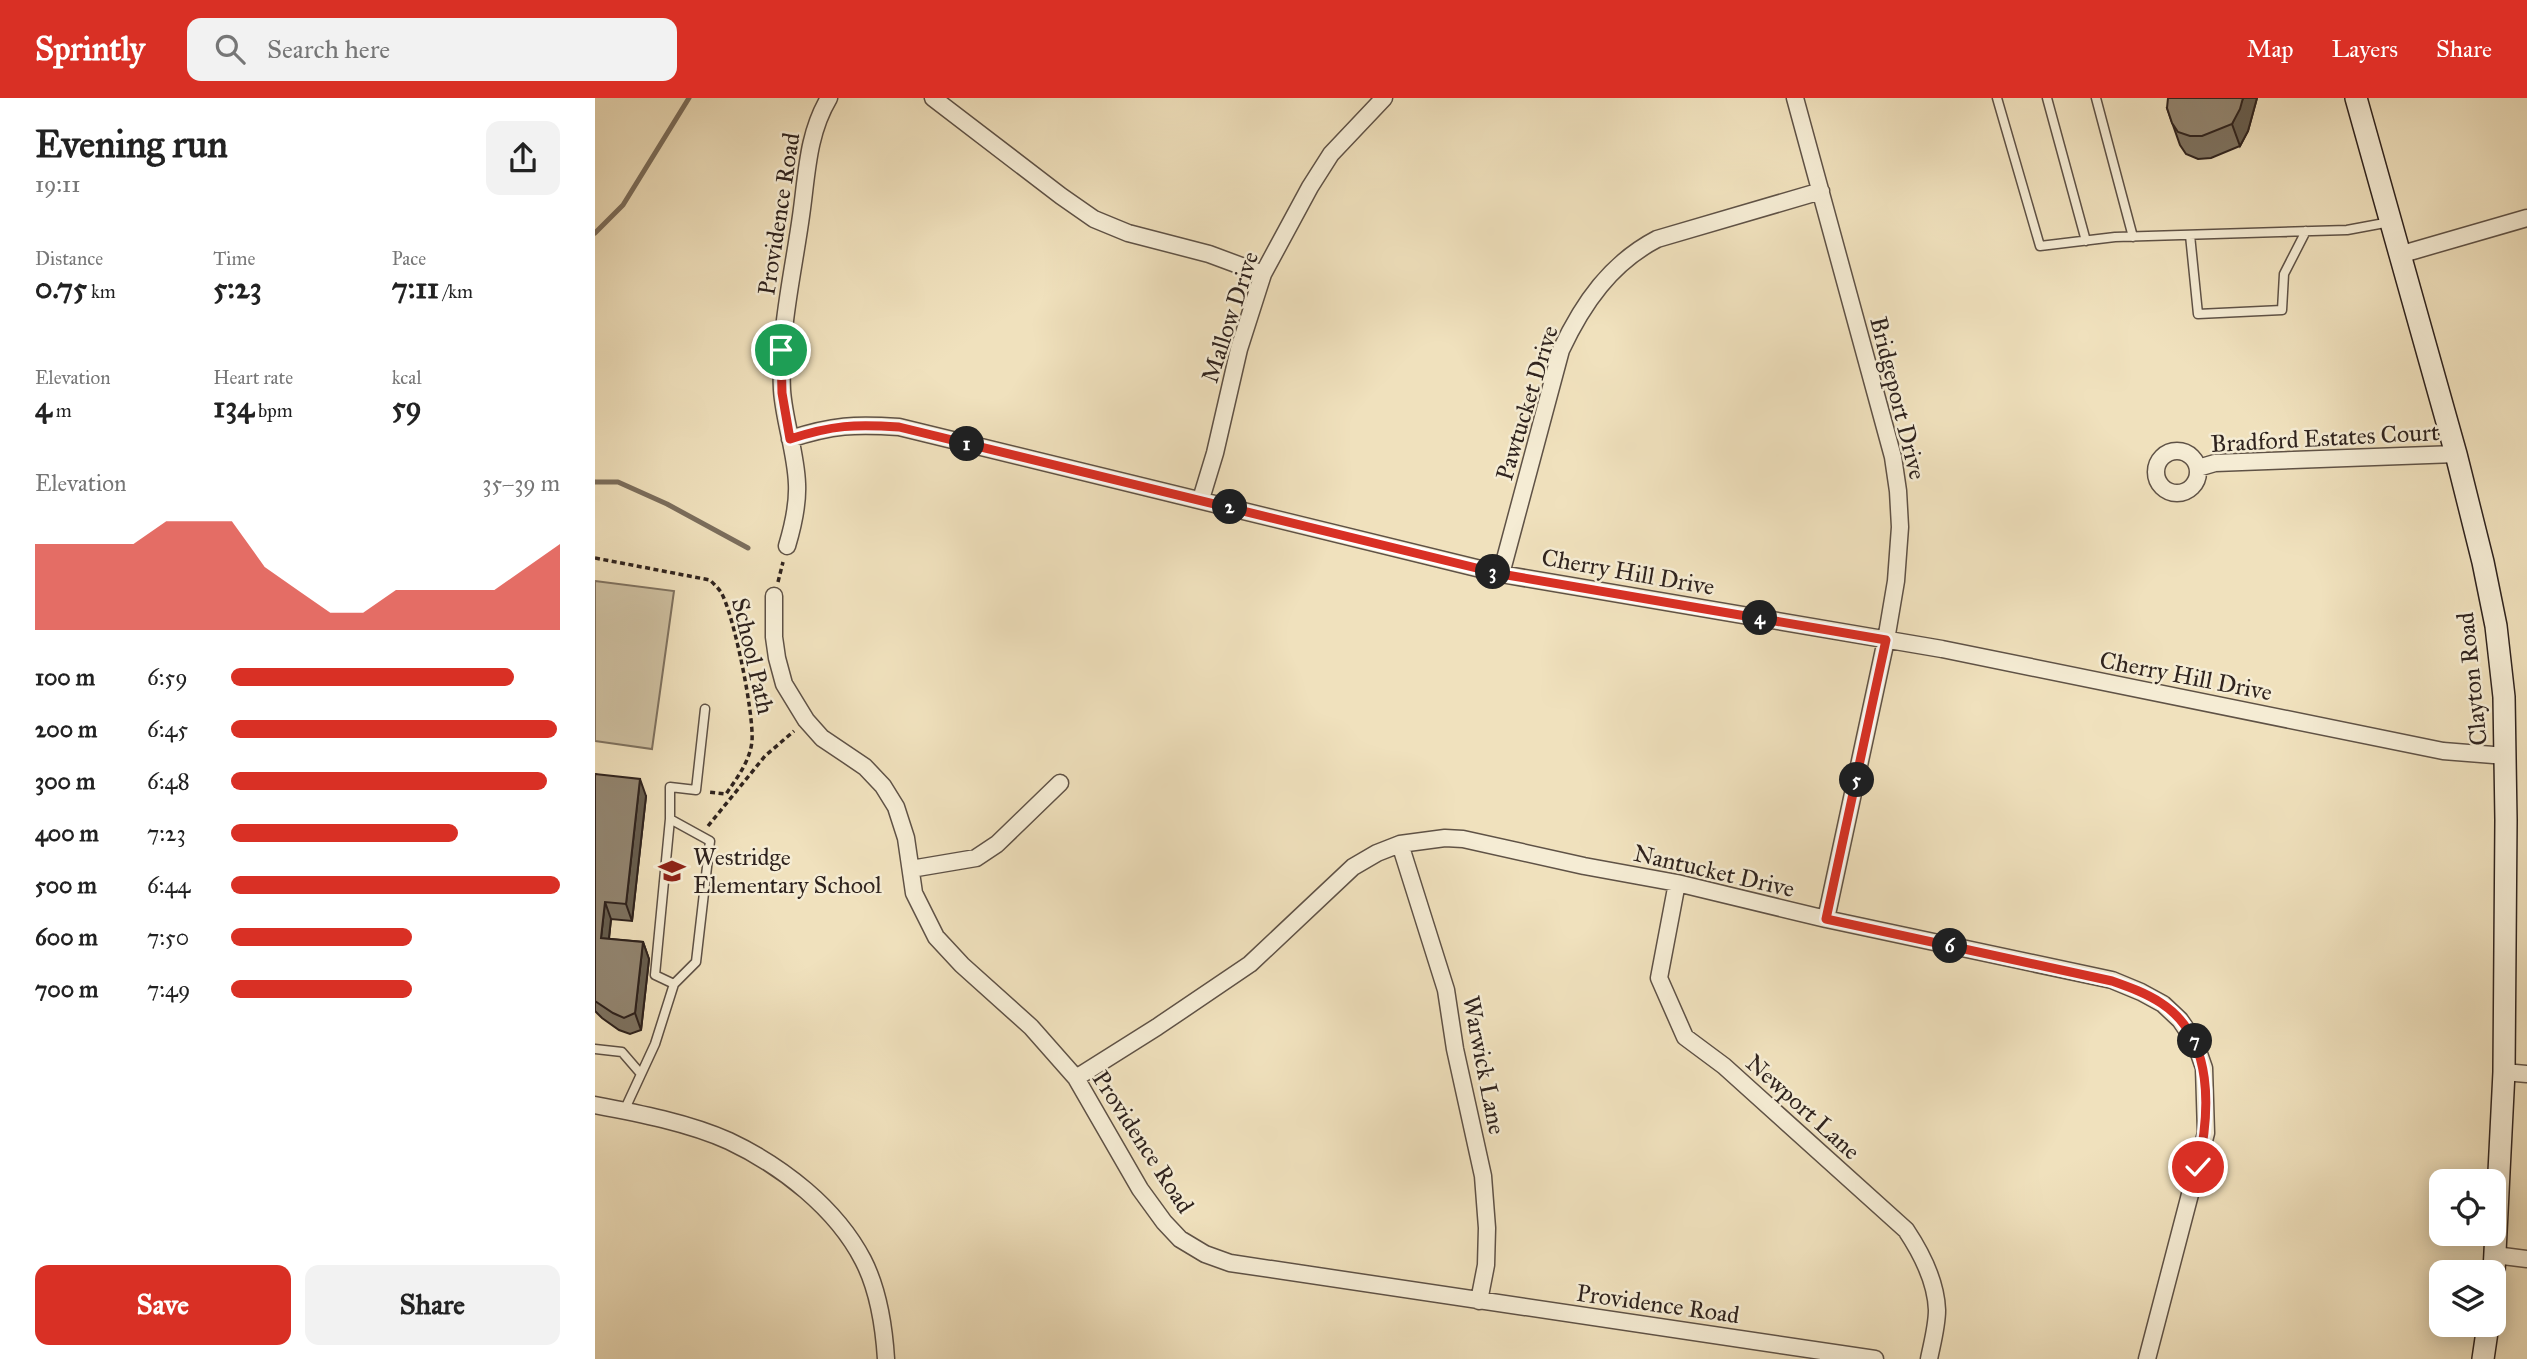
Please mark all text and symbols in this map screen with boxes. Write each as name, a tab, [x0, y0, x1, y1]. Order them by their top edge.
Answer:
search box	[187, 18, 677, 81]
text: Sprintly	[35, 29, 145, 69]
icon: search	[211, 30, 249, 68]
text: Search here	[267, 33, 390, 65]
text: Map	[2247, 34, 2294, 64]
text: Layers	[2332, 34, 2398, 64]
text: Share	[2436, 34, 2492, 64]
text: Evening run	[35, 121, 228, 167]
button: share	[486, 121, 560, 195]
street label: Providence Road	[751, 131, 807, 297]
text: 19:11	[35, 170, 80, 198]
text: Distance	[35, 247, 103, 270]
text: Time	[213, 247, 255, 270]
text: Pace	[392, 247, 426, 270]
street label: Mallow Drive	[1195, 248, 1265, 386]
text: 0.75	[35, 270, 87, 306]
text: 5:23	[213, 270, 262, 306]
text: 7:11	[392, 270, 439, 306]
text: km	[87, 280, 116, 303]
text: /km	[439, 280, 473, 303]
street label: Bridgeport Drive	[1863, 313, 1933, 483]
pin	[751, 320, 811, 380]
street label: Pawtucket Drive	[1489, 322, 1565, 484]
icon: arrive	[762, 331, 800, 369]
text: Elevation	[35, 366, 110, 389]
text: Heart rate	[213, 366, 293, 389]
text: kcal	[392, 366, 422, 389]
text: 4	[35, 389, 52, 425]
text: 134	[213, 389, 254, 425]
text: 59	[392, 389, 422, 425]
text: m	[52, 399, 72, 422]
text: bpm	[254, 399, 293, 422]
street label: Bradford Estates Court	[2210, 417, 2441, 459]
pin: 1	[949, 426, 985, 462]
text: 1	[963, 432, 970, 455]
text: Elevation	[35, 469, 126, 497]
text: 35–39 m	[482, 469, 560, 497]
pin: 2	[1213, 490, 1247, 524]
text: 2	[1225, 495, 1234, 518]
street label: Cherry Hill Drive	[1539, 542, 1717, 602]
pin: 3	[1475, 554, 1511, 589]
text: 3	[1489, 560, 1496, 583]
street label: School Path	[725, 595, 781, 717]
pin: 4	[1743, 601, 1777, 636]
text: 4	[1754, 606, 1765, 629]
street label: Clayton Road	[2450, 611, 2494, 747]
street label: Cherry Hill Drive	[2097, 645, 2275, 707]
text: 100 m	[35, 663, 95, 691]
text: 6:59	[147, 663, 188, 691]
text: 200 m	[35, 715, 97, 743]
text: 6:45	[147, 715, 188, 743]
pin: 5	[1839, 762, 1875, 798]
text: 300 m	[35, 767, 95, 795]
text: 6:48	[147, 767, 190, 795]
text: 5	[1852, 768, 1861, 791]
text: 400 m	[35, 819, 99, 847]
text: 7:23	[147, 819, 186, 847]
street label: Nantucket Drive	[1631, 838, 1797, 904]
place label: Westridge Elementary School	[693, 842, 882, 900]
school or university icon: Westridge Elementary School	[657, 856, 687, 886]
text: 500 m	[35, 871, 97, 899]
text: 6:44	[147, 871, 190, 899]
text: 600 m	[35, 923, 98, 951]
text: 7:50	[147, 923, 189, 951]
pin: 6	[1933, 928, 1967, 964]
text: 6	[1945, 934, 1954, 957]
text: 700 m	[35, 975, 98, 1003]
text: 7:49	[147, 975, 190, 1003]
street label: Warwick Lane	[1456, 993, 1512, 1137]
pin: 7	[2177, 1024, 2213, 1058]
text: 7	[2189, 1029, 2200, 1052]
street label: Newport Lane	[1740, 1048, 1866, 1166]
street label: Providence Road	[1086, 1065, 1200, 1219]
pin	[2168, 1137, 2228, 1197]
icon: check	[2179, 1148, 2217, 1186]
map controls	[2429, 1169, 2506, 1337]
button: locate	[2429, 1169, 2506, 1246]
button: layers	[2429, 1260, 2506, 1337]
button: Save	[35, 1265, 291, 1345]
button: Share	[305, 1265, 560, 1345]
street label: Providence Road	[1575, 1278, 1741, 1330]

